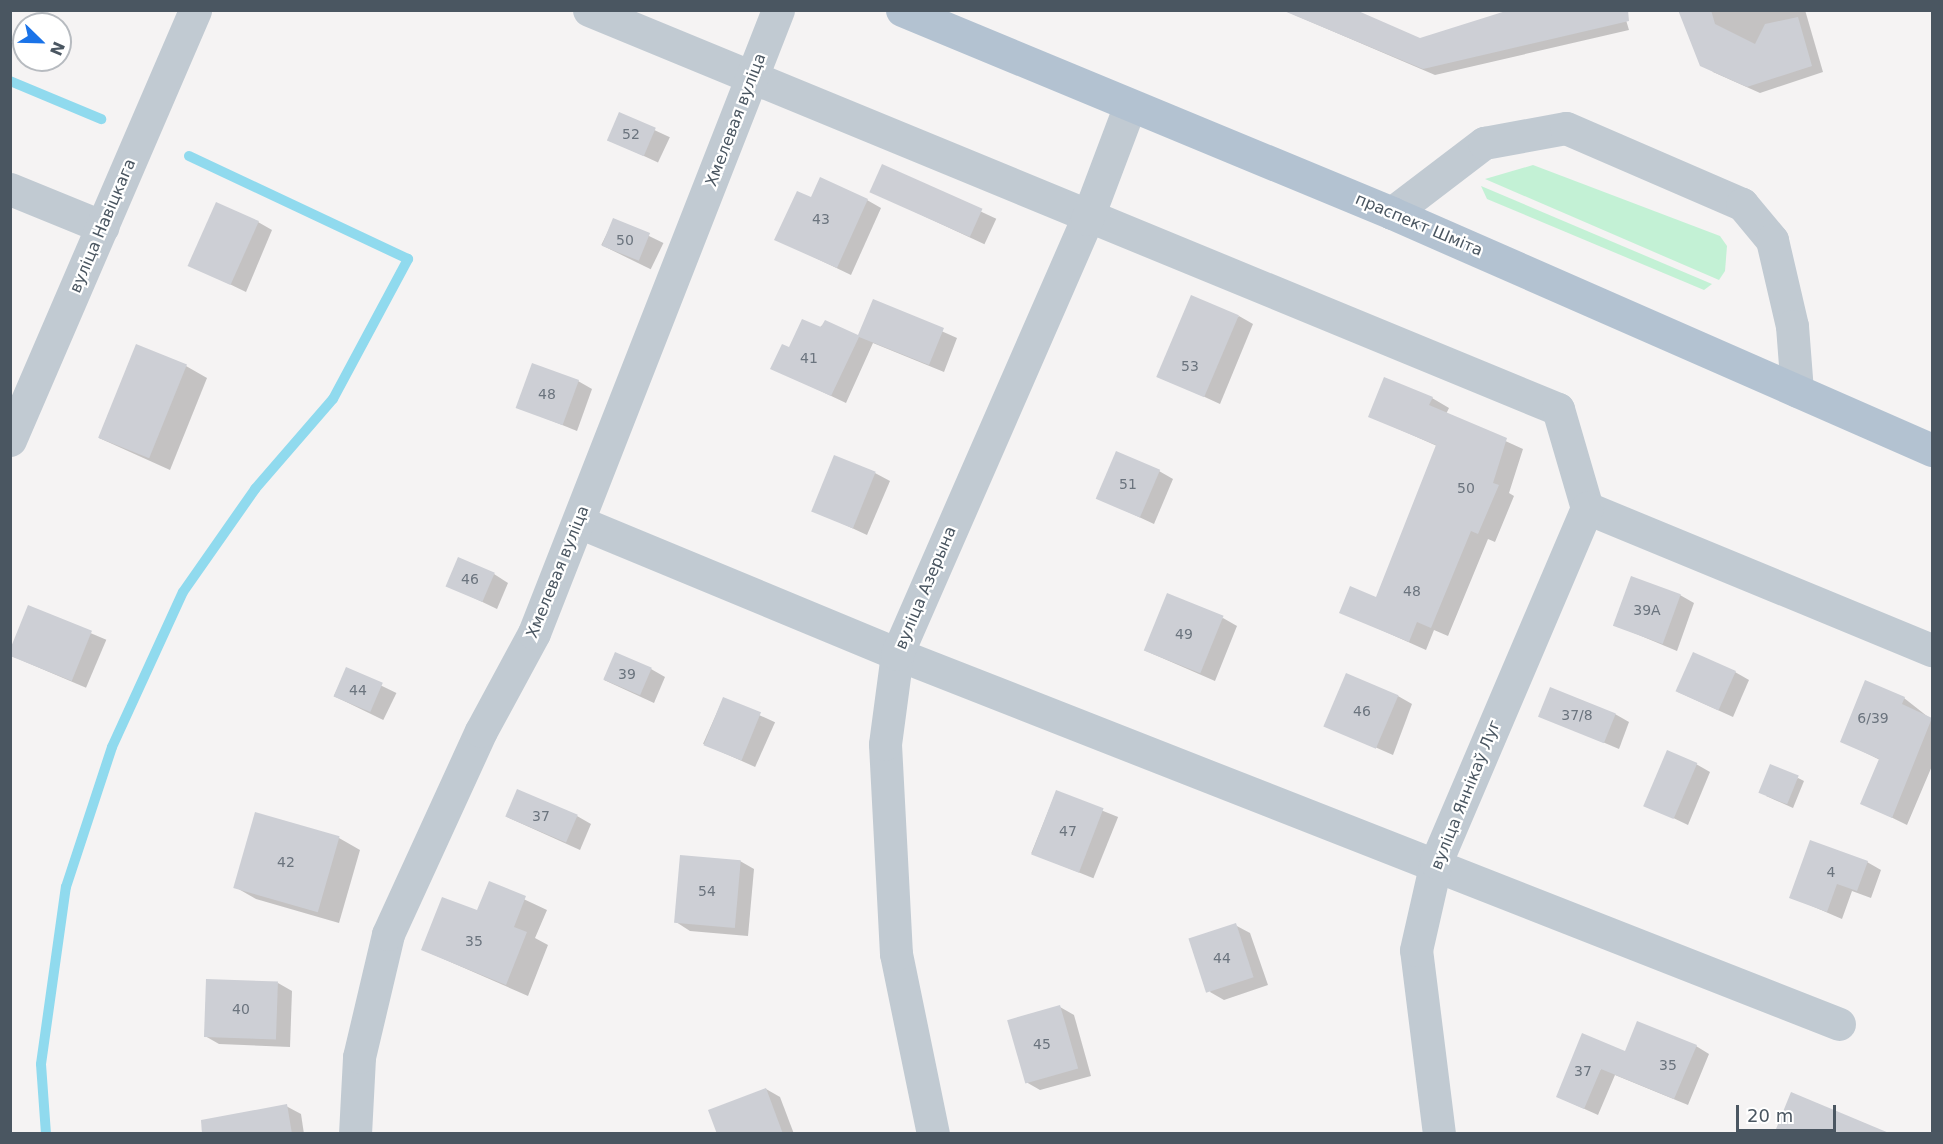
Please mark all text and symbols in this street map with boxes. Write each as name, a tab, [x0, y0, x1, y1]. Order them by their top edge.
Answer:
north arrow	[12, 12, 72, 72]
text: N	[46, 39, 69, 58]
street label: Хмелевая вуліца	[702, 51, 770, 189]
house number: 52	[622, 126, 640, 142]
street label: вуліца Навіцкага	[66, 156, 140, 296]
street label: праспект Шміта	[1352, 190, 1486, 260]
house number: 43	[812, 211, 830, 227]
house number: 50	[616, 232, 634, 248]
house number: 41	[800, 350, 818, 366]
house number: 53	[1181, 358, 1199, 374]
house number: 48	[538, 386, 556, 402]
house number: 51	[1119, 476, 1137, 492]
house number: 50	[1457, 480, 1475, 496]
street label: Хмелевая вуліца	[523, 503, 593, 641]
street label: вуліца Азерына	[891, 524, 961, 652]
house number: 46	[461, 571, 479, 587]
house number: 48	[1403, 583, 1421, 599]
house number: 39А	[1633, 602, 1661, 618]
house number: 49	[1175, 626, 1193, 642]
house number: 39	[618, 666, 636, 682]
house number: 44	[349, 682, 367, 698]
house number: 46	[1353, 703, 1371, 719]
house number: 37/8	[1561, 707, 1593, 723]
house number: 6/39	[1857, 710, 1889, 726]
street label: вуліца Яннікаў Луг	[1427, 717, 1505, 873]
house number: 37	[532, 808, 550, 824]
house number: 47	[1059, 823, 1077, 839]
house number: 42	[277, 854, 295, 870]
house number: 4	[1827, 864, 1835, 880]
house number: 54	[698, 883, 716, 899]
house number: 35	[465, 933, 483, 949]
house number: 44	[1213, 950, 1231, 966]
house number: 40	[232, 1001, 250, 1017]
house number: 45	[1033, 1036, 1051, 1052]
house number: 35	[1659, 1057, 1677, 1073]
house number: 37	[1574, 1063, 1592, 1079]
scale bar	[1739, 1093, 1840, 1131]
text: 20 m	[1747, 1105, 1793, 1126]

